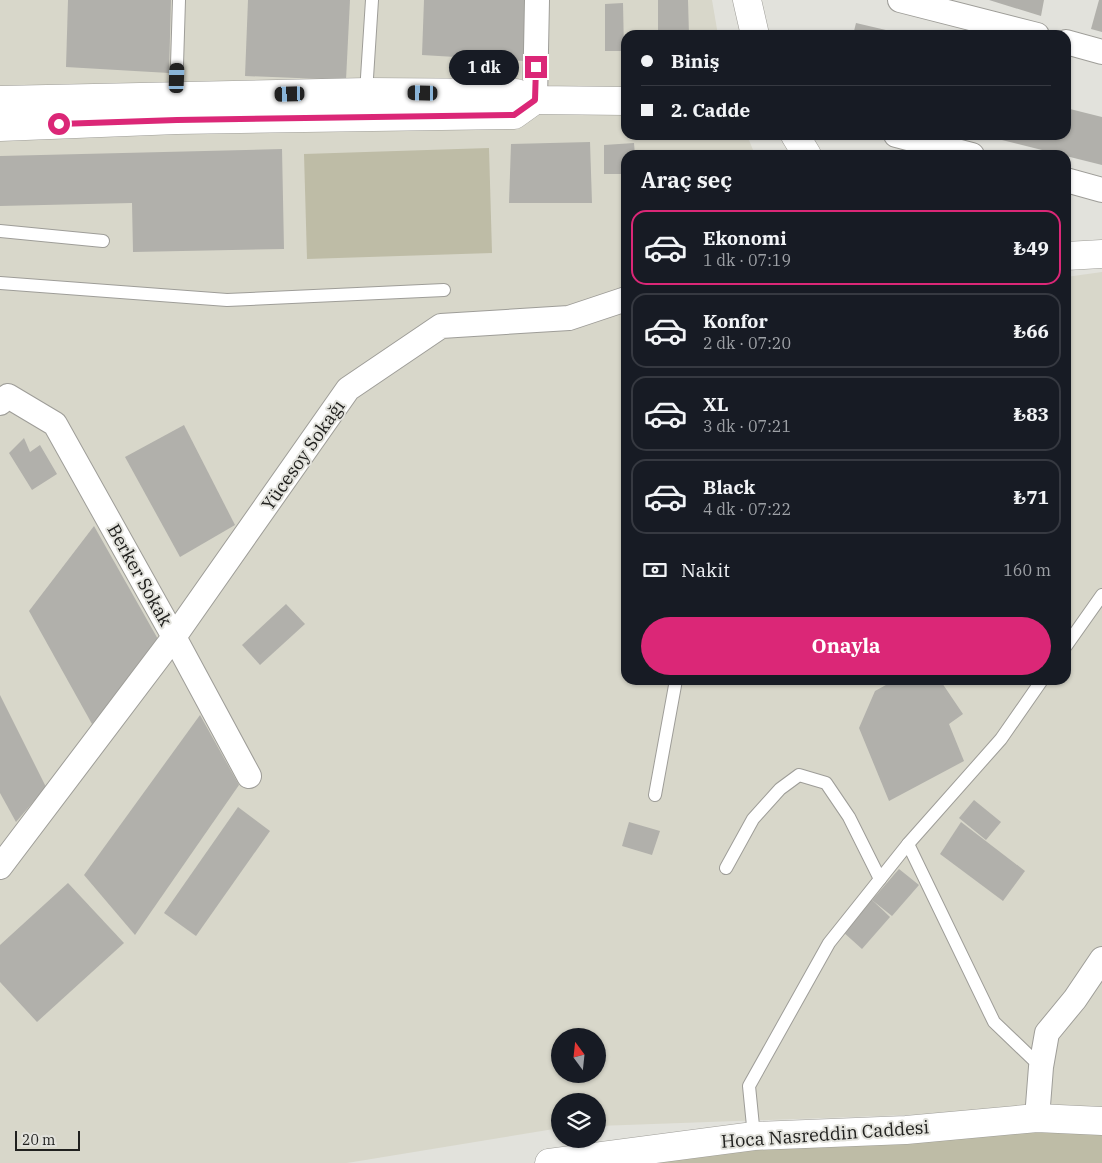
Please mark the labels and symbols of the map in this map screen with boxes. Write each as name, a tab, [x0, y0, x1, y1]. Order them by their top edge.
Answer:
callout: 1 dk	[448, 50, 518, 84]
route end	[525, 56, 547, 78]
car	[168, 63, 185, 93]
car	[407, 85, 438, 101]
car	[274, 86, 305, 102]
route start	[48, 113, 70, 135]
street label: Yücesoy Sokağı	[256, 395, 350, 515]
street label: Berker Sokak	[102, 520, 178, 631]
north arrow	[551, 1028, 606, 1082]
street label: Hoca Nasreddin Caddesi	[720, 1115, 930, 1153]
scale bar	[15, 1128, 80, 1151]

